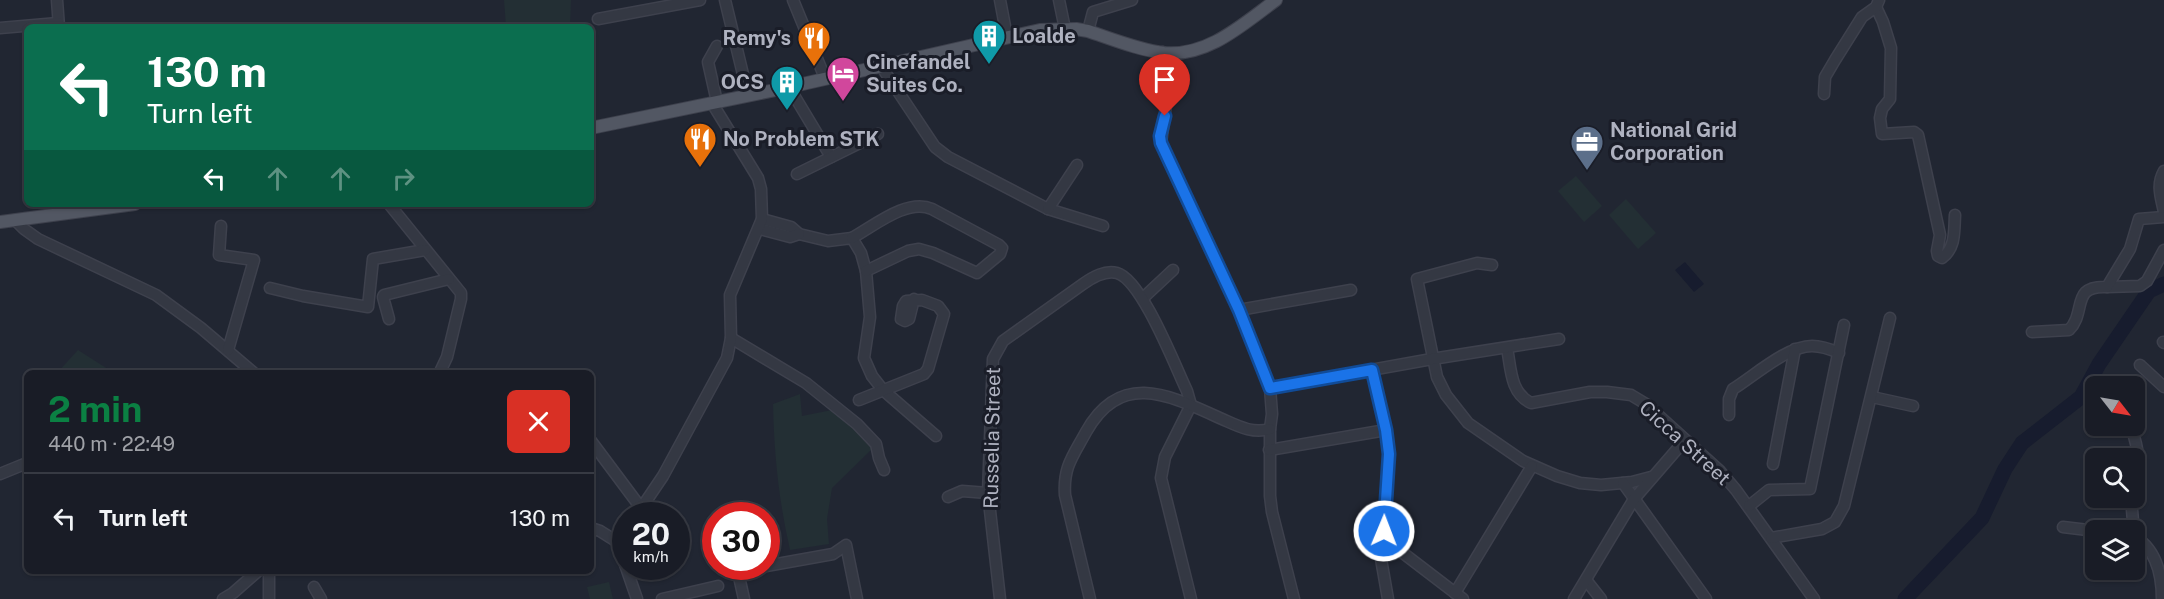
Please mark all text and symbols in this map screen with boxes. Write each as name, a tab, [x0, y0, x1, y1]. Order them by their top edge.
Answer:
building icon: Loalde	[971, 18, 1007, 65]
restaurant icon: Remy's	[796, 20, 832, 67]
place label: Loalde	[1012, 24, 1076, 48]
place label: Remy's	[723, 26, 791, 50]
text: 130 m	[147, 47, 267, 96]
icon: left	[48, 48, 126, 126]
place label: Cinefandel Suites Co.	[866, 50, 971, 97]
pin	[1139, 54, 1190, 116]
hotel icon: Cinefandel Suites Co.	[825, 55, 861, 102]
icon: arrive	[1148, 63, 1181, 96]
building icon: OCS	[769, 64, 805, 111]
place label: OCS	[721, 70, 764, 94]
text: Turn left	[147, 97, 253, 129]
place label: National Grid Corporation	[1610, 118, 1737, 165]
restaurant icon: No Problem STK	[682, 121, 718, 168]
office icon: National Grid Corporation	[1569, 124, 1605, 171]
place label: No Problem STK	[723, 127, 880, 151]
icon: left	[198, 162, 231, 195]
icon: ahead	[261, 162, 294, 195]
icon: ahead	[324, 162, 357, 195]
icon: right	[387, 162, 420, 195]
street label: Russelia Street	[979, 367, 1005, 509]
north arrow	[2085, 376, 2145, 436]
map controls	[2085, 376, 2145, 580]
text: 2 min	[48, 388, 142, 430]
button: close	[507, 390, 570, 453]
street label: Cicca Street	[1634, 396, 1736, 490]
text: 440 m · 22:49	[48, 432, 175, 456]
button: search	[2085, 448, 2145, 508]
position arrow	[1352, 499, 1416, 563]
icon: left	[48, 502, 81, 535]
speed limit sign: 30	[702, 502, 780, 580]
text: Turn left	[99, 505, 188, 531]
text: 130 m	[509, 505, 570, 531]
text: 20	[632, 516, 670, 552]
button: layers	[2085, 520, 2145, 580]
text: km/h	[633, 548, 669, 565]

